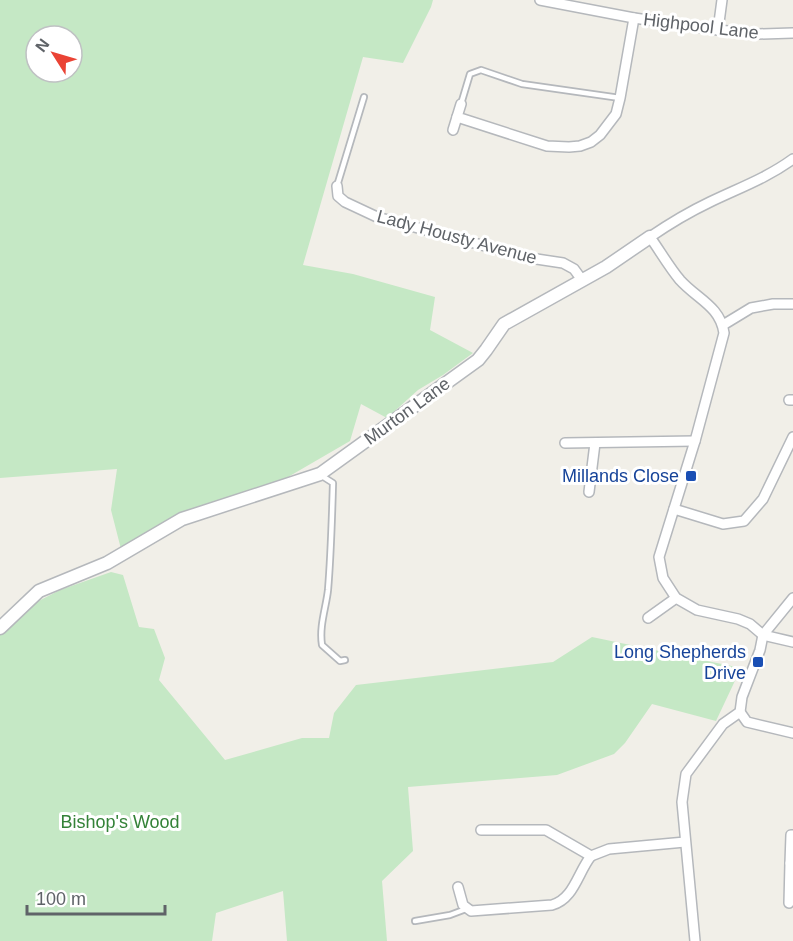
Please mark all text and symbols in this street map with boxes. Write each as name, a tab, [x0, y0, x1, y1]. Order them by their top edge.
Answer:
street label: Highpool Lane	[642, 9, 760, 43]
north arrow	[24, 24, 84, 84]
text: N	[32, 36, 53, 55]
street label: Lady Housty Avenue	[375, 206, 539, 268]
street label: Murton Lane	[360, 373, 454, 449]
place label: Millands Close	[562, 466, 679, 486]
marker: Millands Close	[684, 469, 698, 483]
place label: Long Shepherds Drive	[614, 642, 746, 683]
marker: Long Shepherds Drive	[751, 655, 765, 669]
park label: Bishop's Wood	[60, 812, 180, 832]
scale bar	[27, 878, 165, 916]
text: 100 m	[36, 889, 86, 909]

